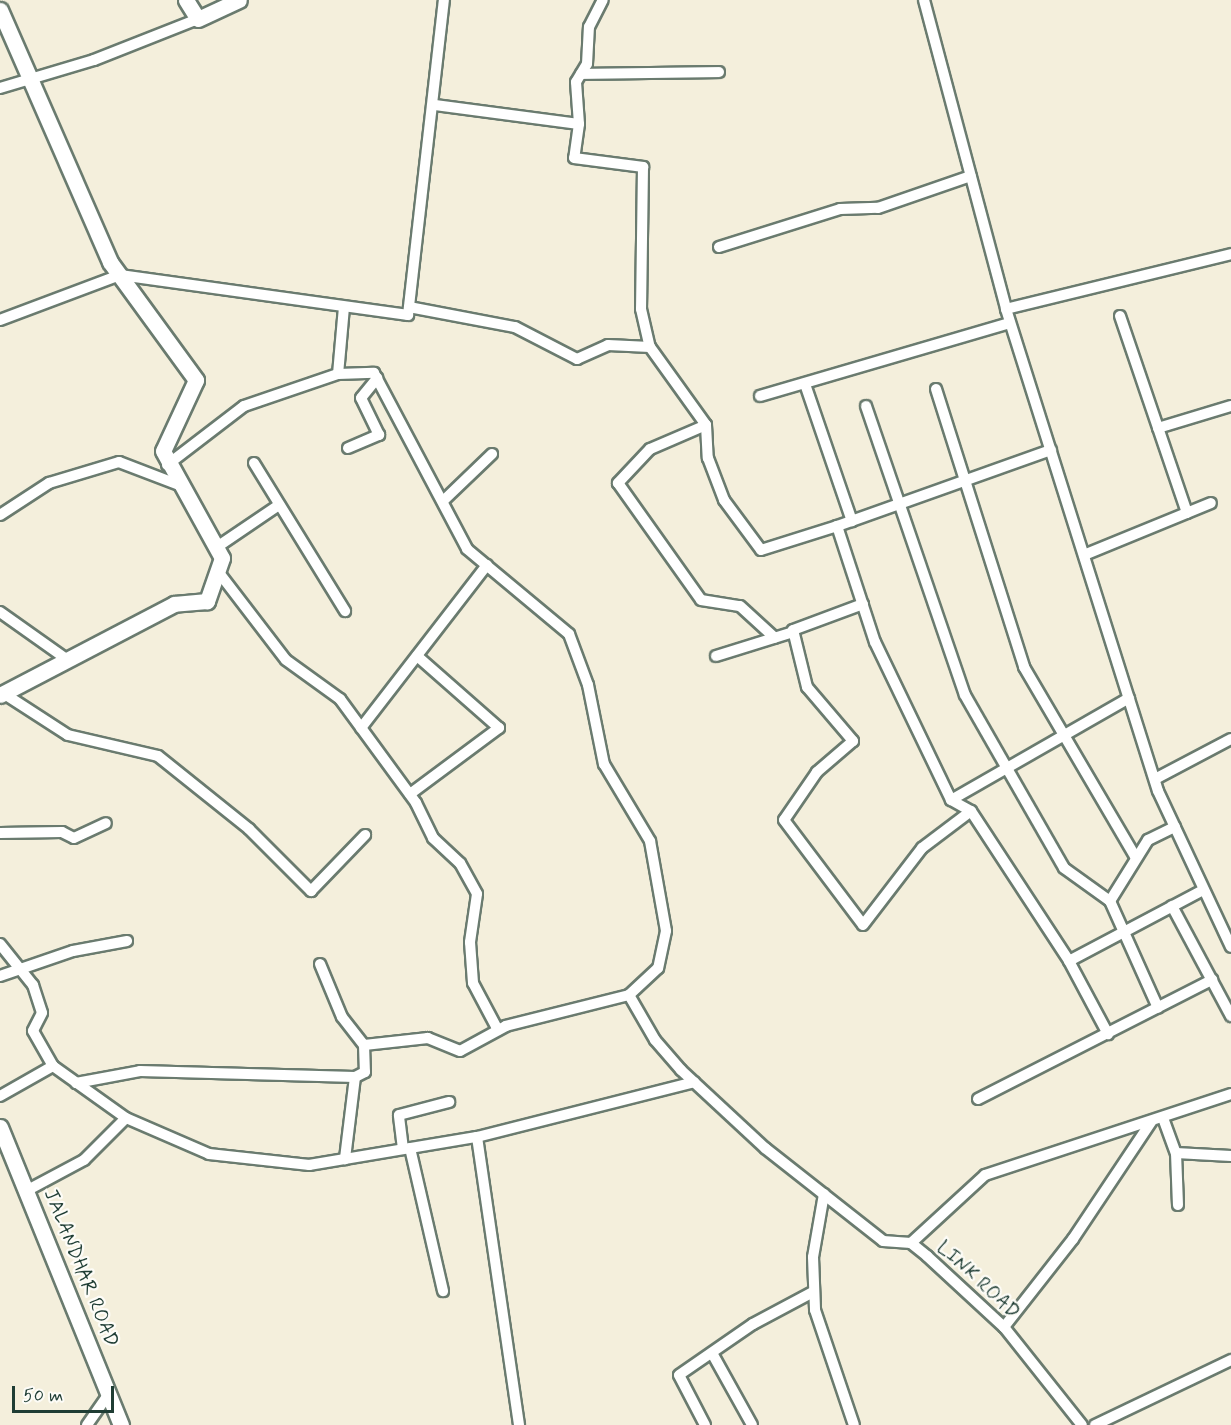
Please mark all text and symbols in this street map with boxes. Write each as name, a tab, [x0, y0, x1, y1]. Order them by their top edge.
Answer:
street label: JALANDHAR ROAD	[38, 1185, 124, 1351]
street label: LINK ROAD	[932, 1236, 1024, 1324]
scale bar	[15, 1374, 117, 1412]
text: 50 m	[23, 1384, 63, 1408]

